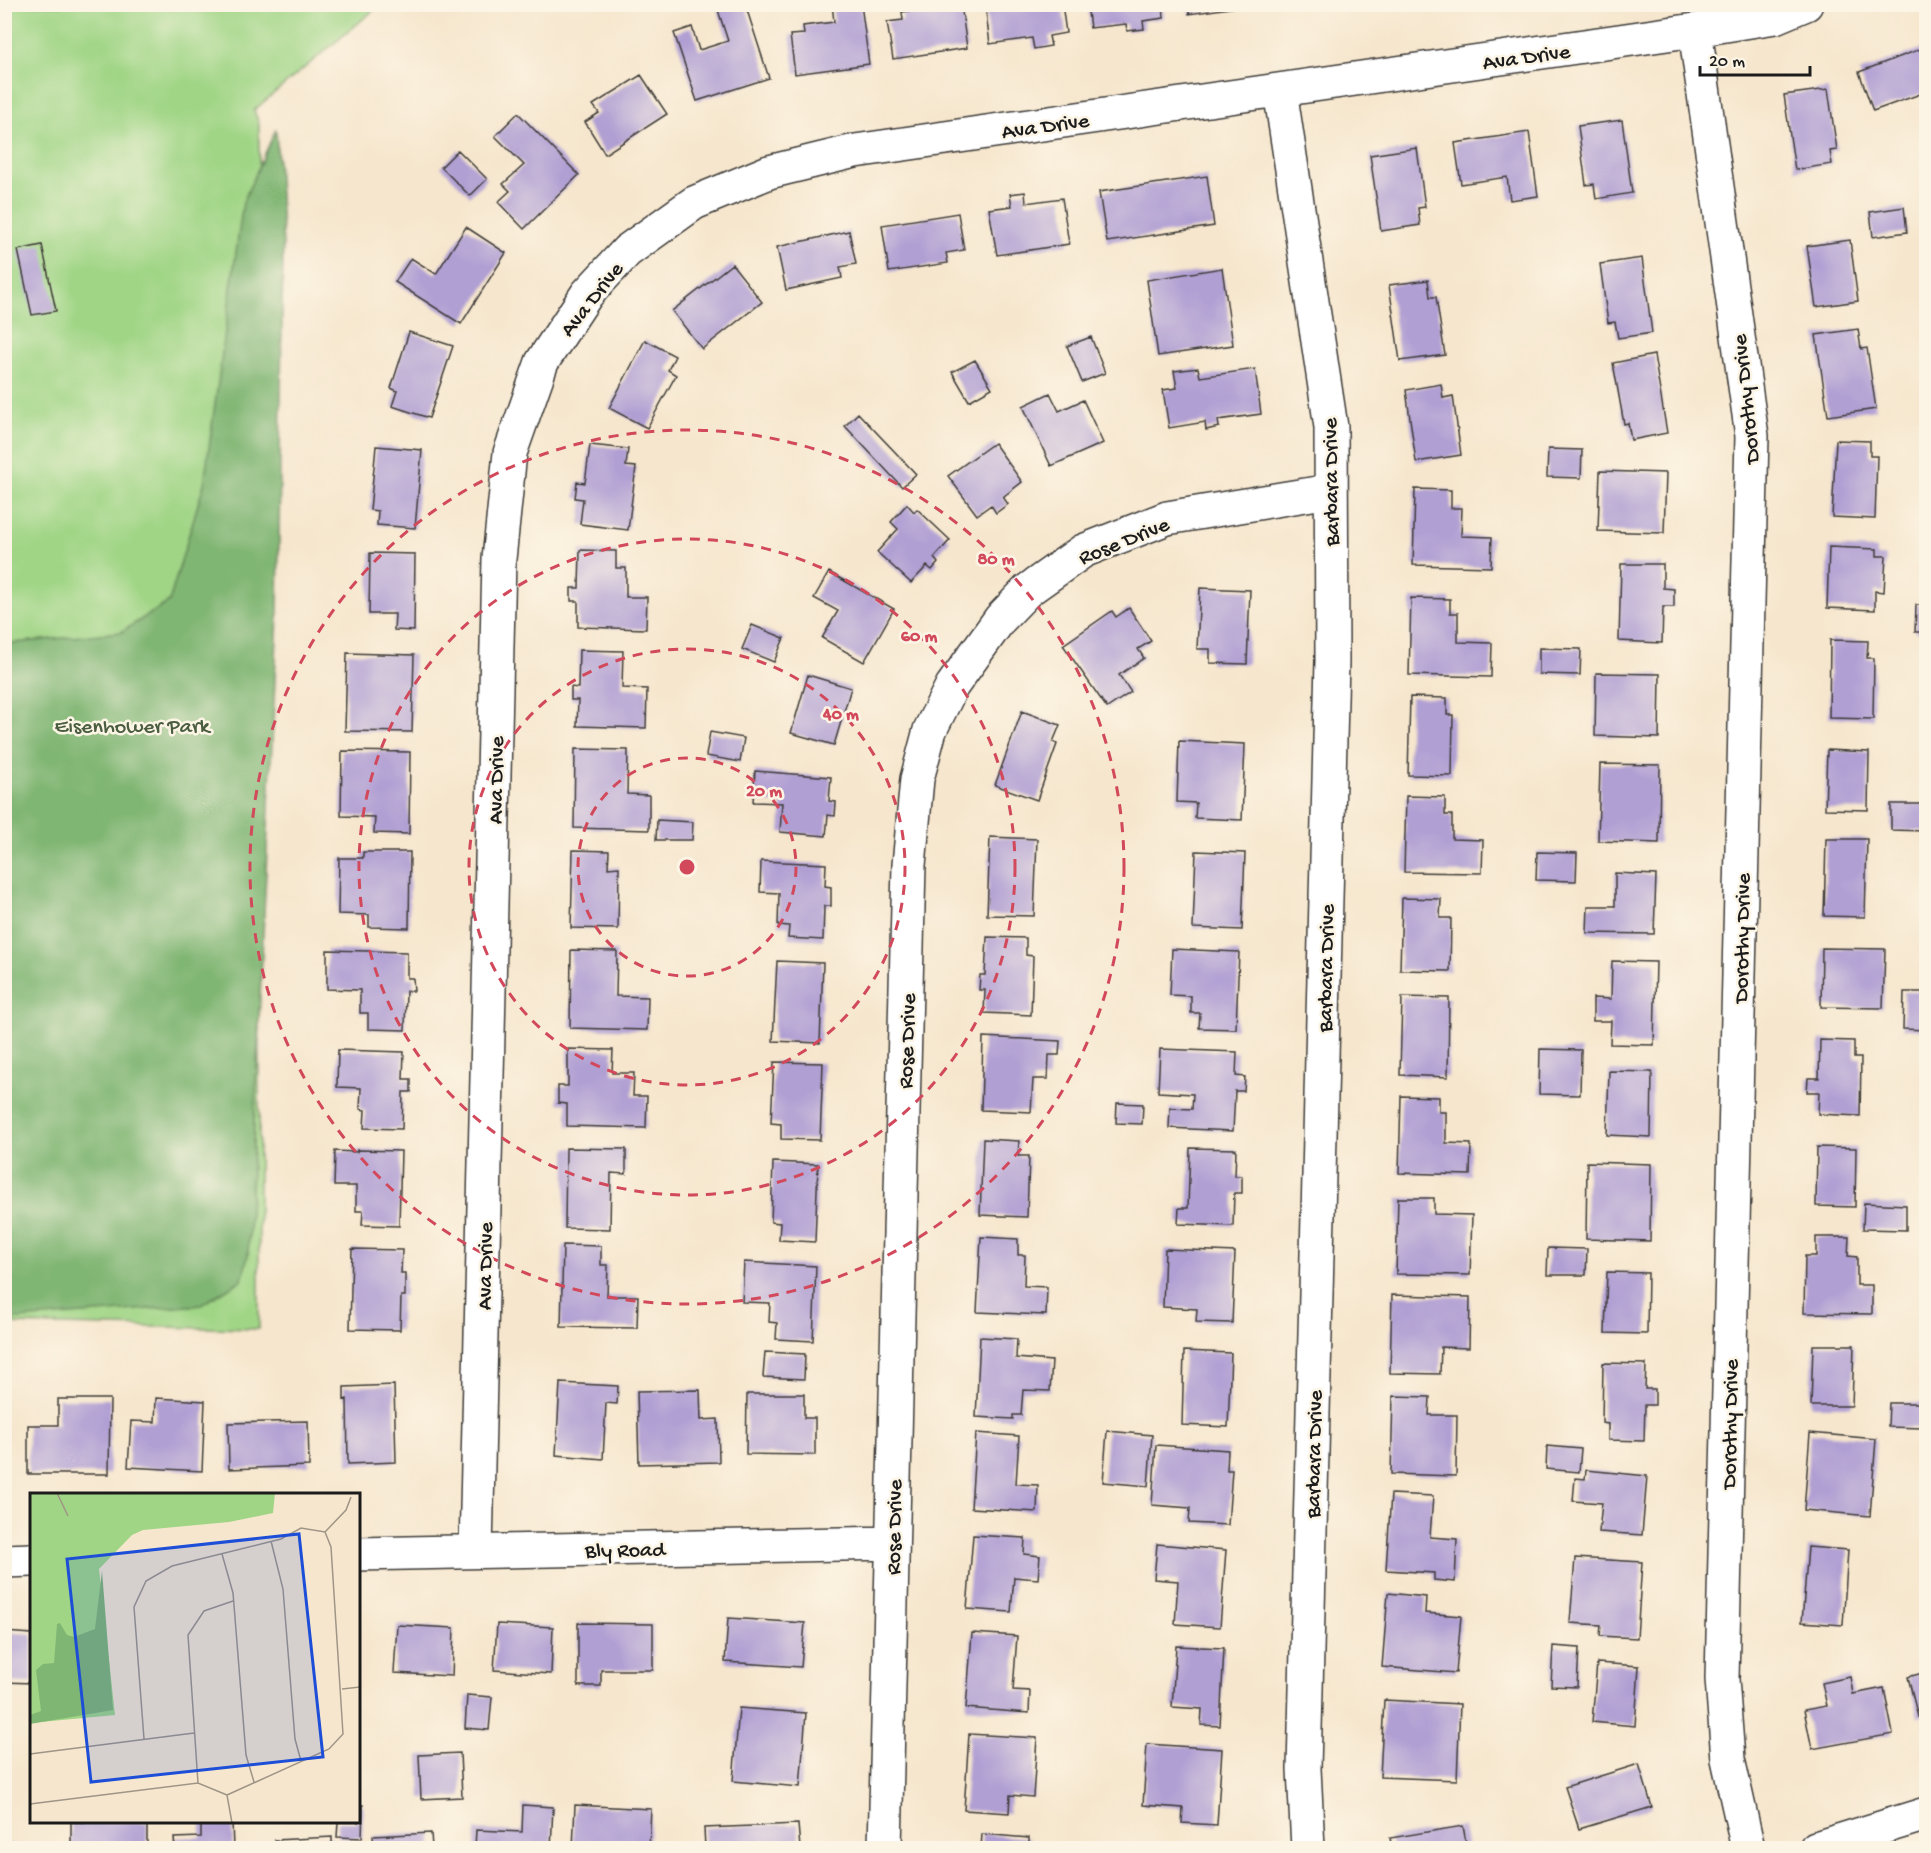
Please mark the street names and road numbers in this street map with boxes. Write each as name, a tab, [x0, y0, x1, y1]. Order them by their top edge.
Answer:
street label: Ava Drive	[1481, 40, 1573, 78]
street label: Ava Drive	[1000, 109, 1092, 147]
street label: Ava Drive	[556, 257, 631, 343]
street label: Dorothy Drive	[1728, 332, 1768, 466]
street label: Barbara Drive	[1319, 417, 1347, 547]
street label: Rose Drive	[1075, 513, 1174, 573]
street label: Ava Drive	[484, 735, 512, 824]
street label: Dorothy Drive	[1730, 872, 1758, 1005]
street label: Barbara Drive	[1314, 903, 1342, 1033]
street label: Rose Drive	[894, 992, 924, 1089]
street label: Ava Drive	[473, 1221, 501, 1310]
street label: Dorothy Drive	[1718, 1358, 1746, 1491]
street label: Barbara Drive	[1302, 1389, 1330, 1519]
street label: Rose Drive	[882, 1478, 910, 1575]
street label: Bly Road	[584, 1538, 667, 1566]

